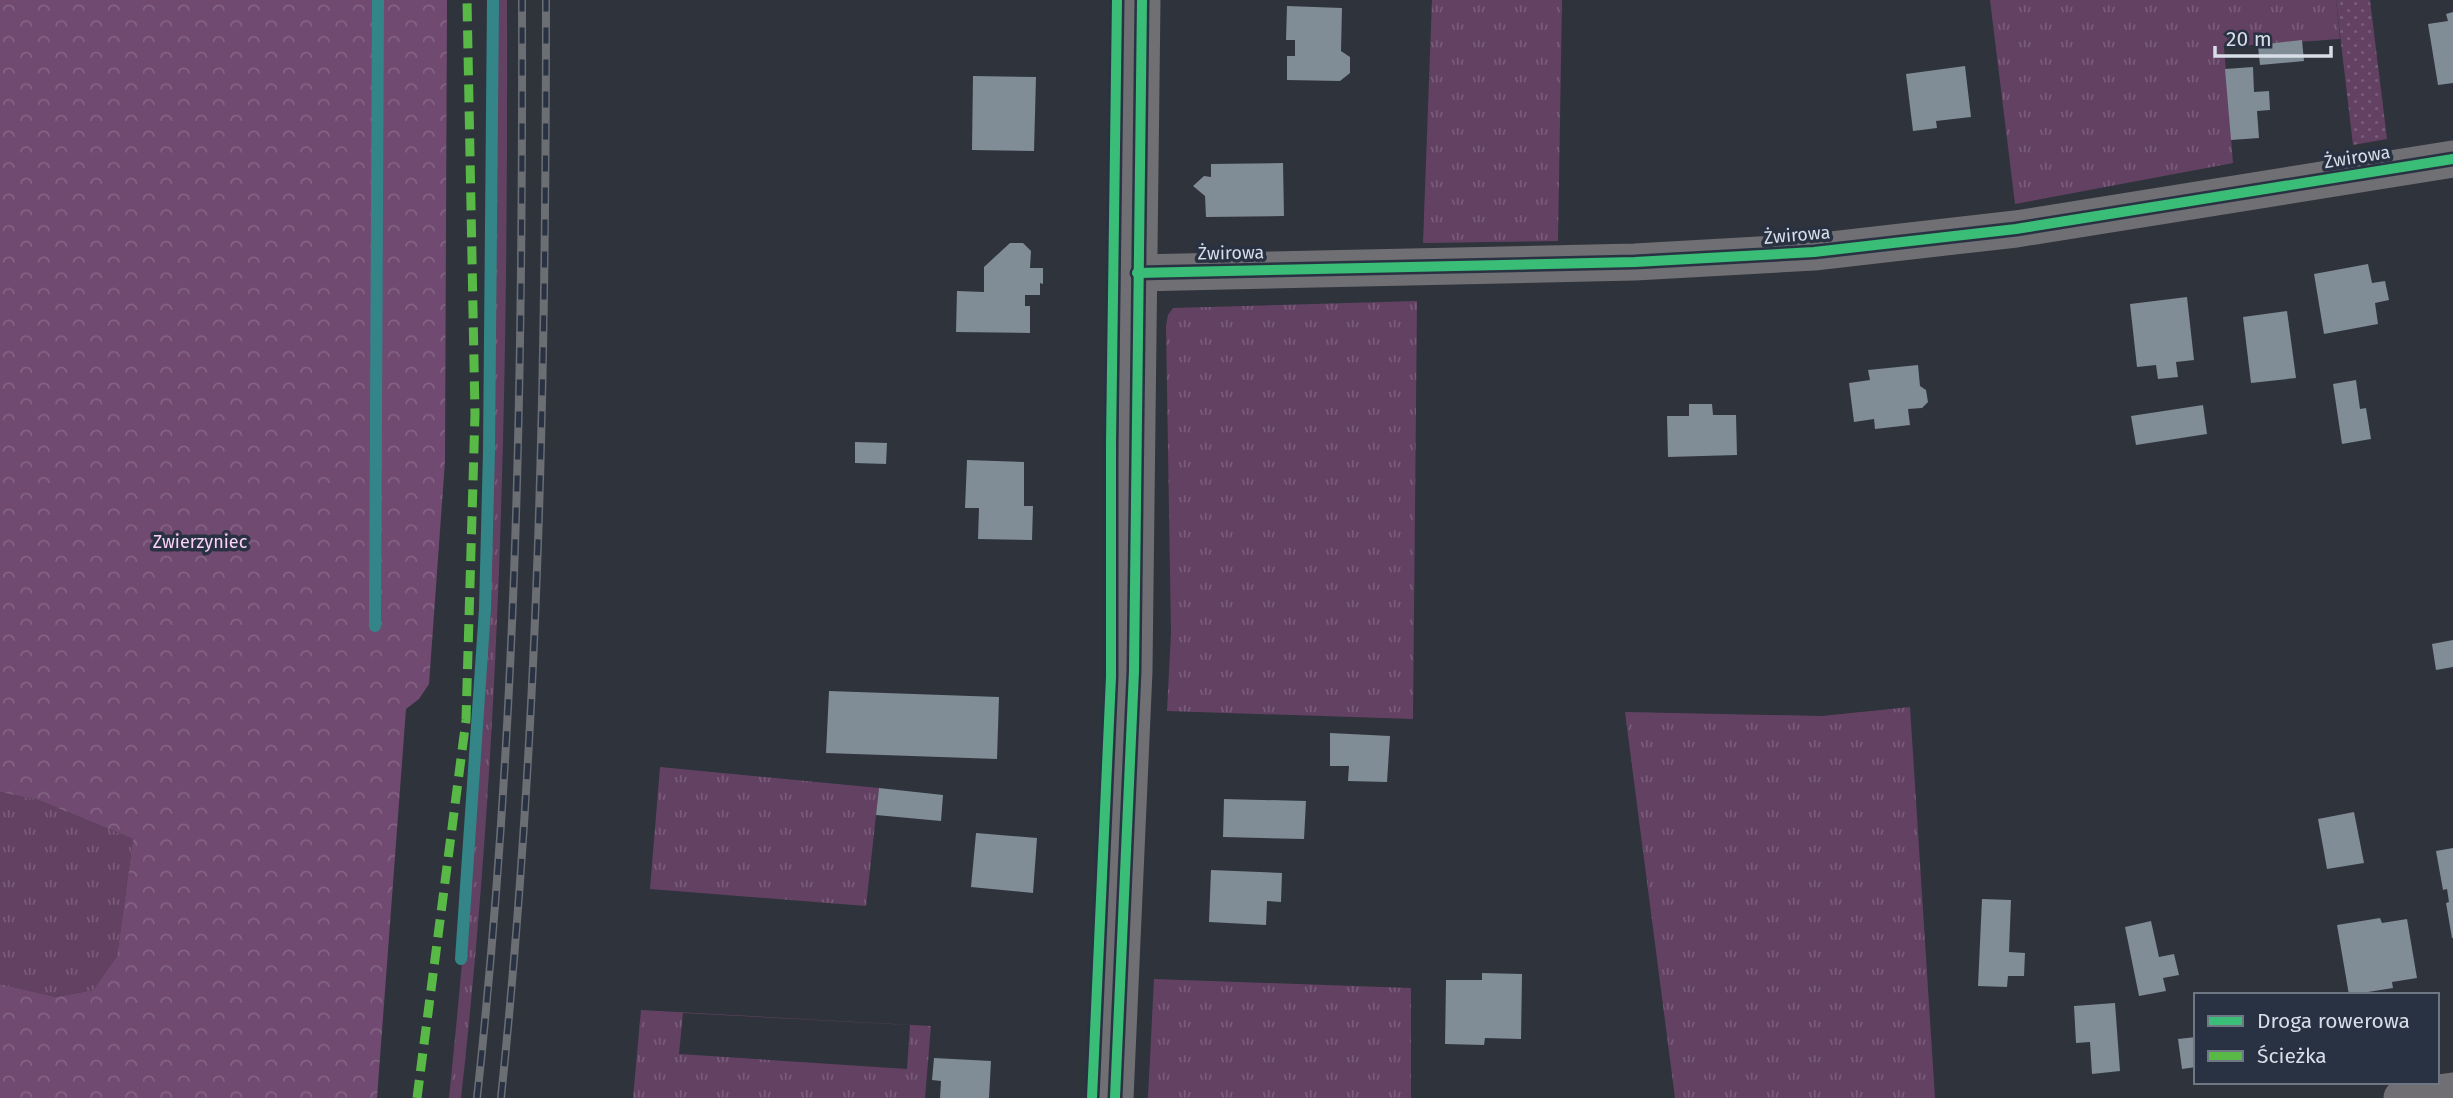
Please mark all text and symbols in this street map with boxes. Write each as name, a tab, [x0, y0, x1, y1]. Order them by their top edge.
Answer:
scale bar	[2215, 14, 2330, 58]
text: 20 m	[2226, 26, 2272, 52]
street label: Żwirowa	[2322, 141, 2392, 173]
street label: Żwirowa	[1763, 221, 1831, 249]
street label: Żwirowa	[1198, 241, 1264, 265]
park label: Zwierzyniec	[153, 531, 248, 553]
legend	[2194, 993, 2439, 1084]
text: Droga rowerowa	[2257, 1008, 2410, 1034]
text: Ścieżka	[2257, 1043, 2327, 1069]

